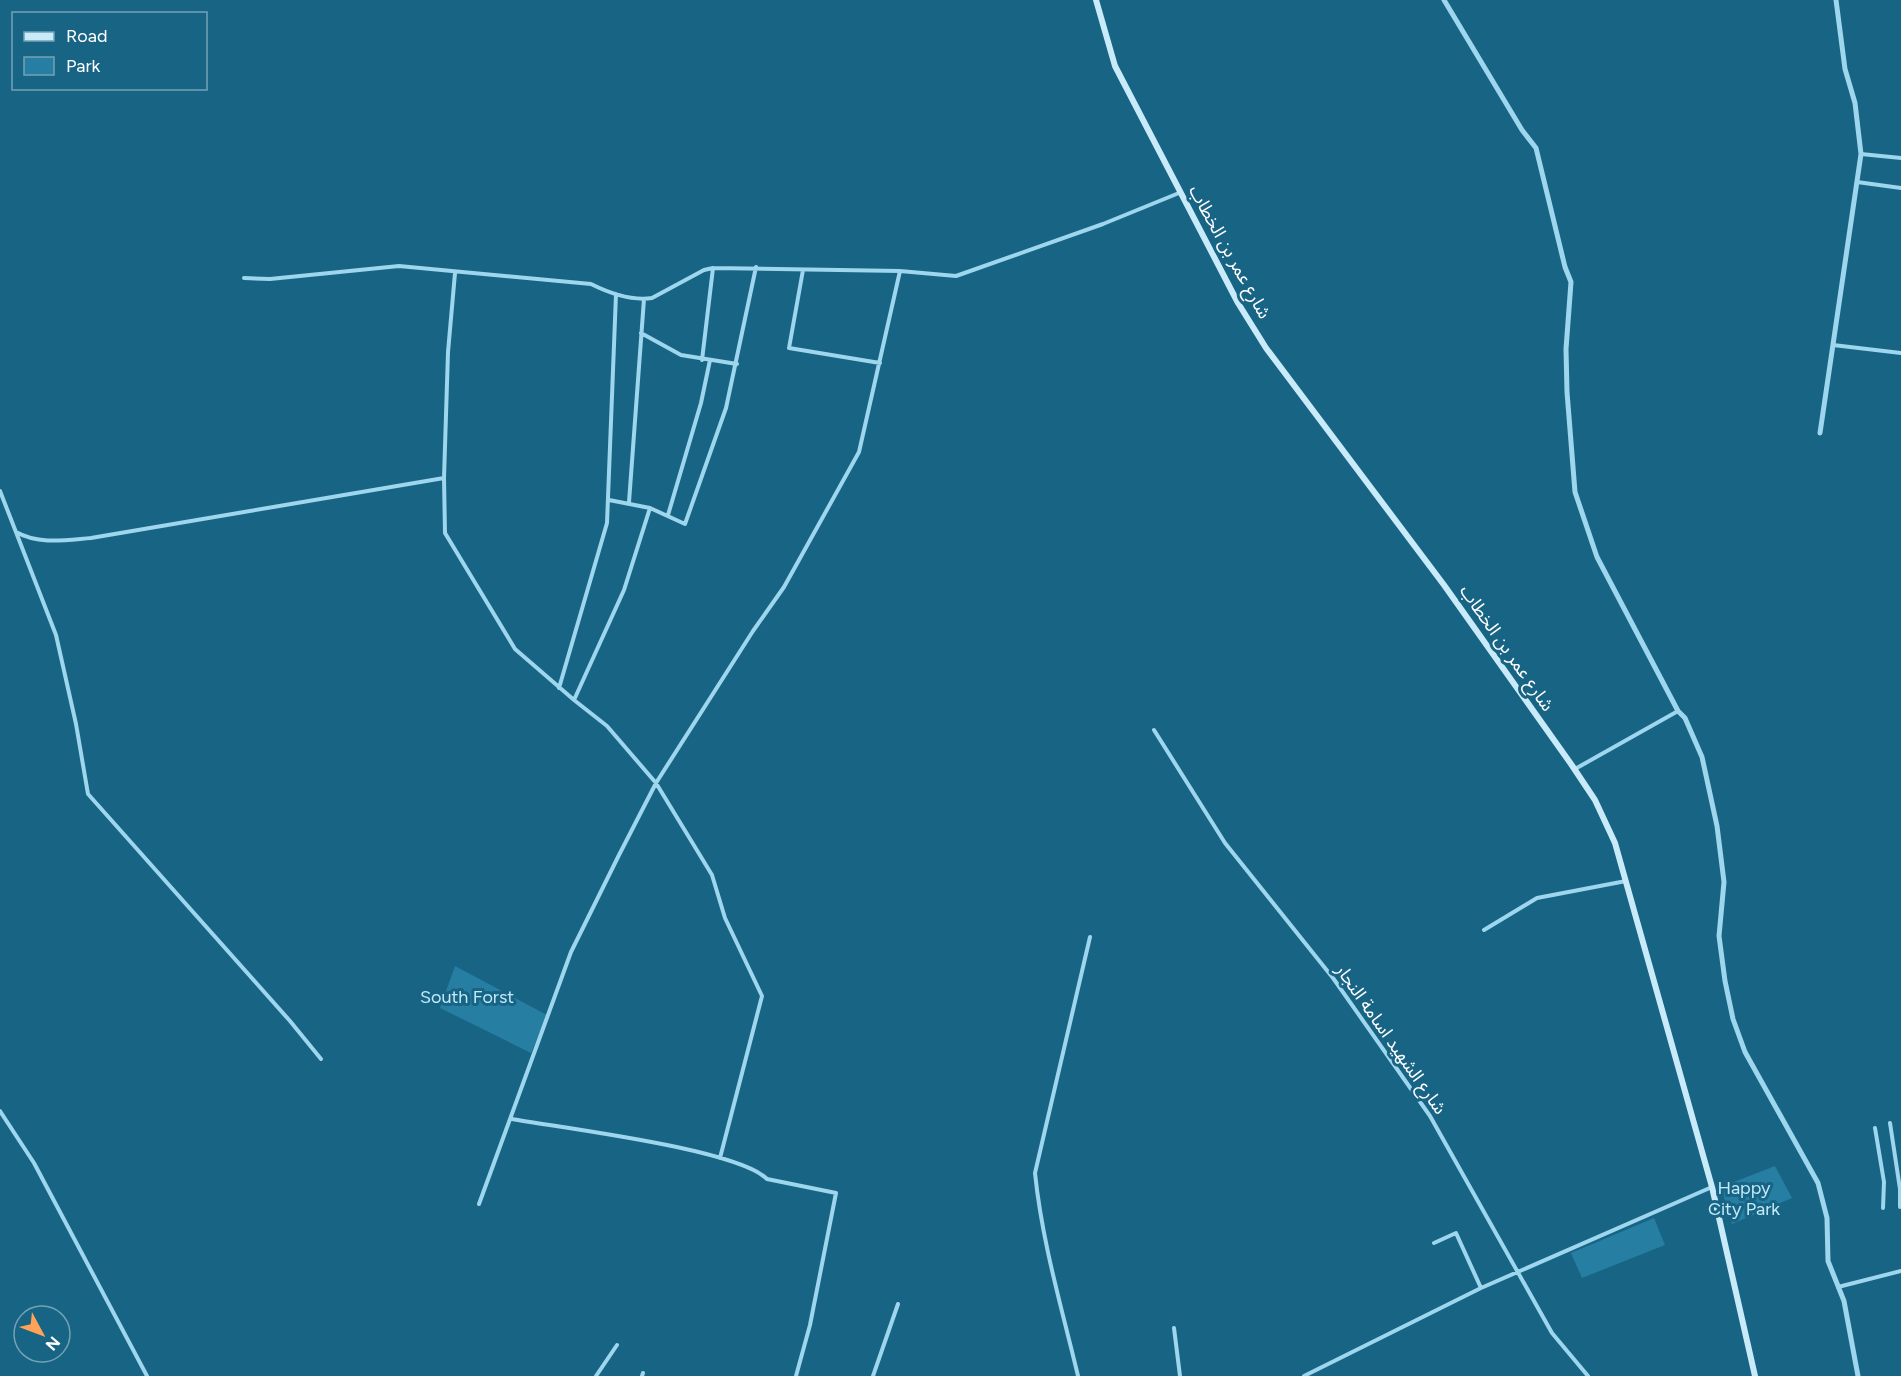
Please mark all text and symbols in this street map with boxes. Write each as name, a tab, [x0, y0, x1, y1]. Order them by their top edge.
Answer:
legend	[12, 12, 207, 90]
text: Road	[66, 25, 107, 47]
text: Park	[66, 55, 101, 77]
street label: شارع عمر بن الخطاب	[1182, 181, 1276, 324]
street label: شارع عمر بن الخطاب	[1453, 581, 1559, 717]
street label: شارع الشهيد اسامة النجار	[1328, 959, 1451, 1120]
park label: South Forst	[420, 986, 514, 1008]
park label: Happy City Park	[1708, 1177, 1780, 1220]
north arrow	[12, 1304, 72, 1364]
text: N	[42, 1333, 64, 1354]

